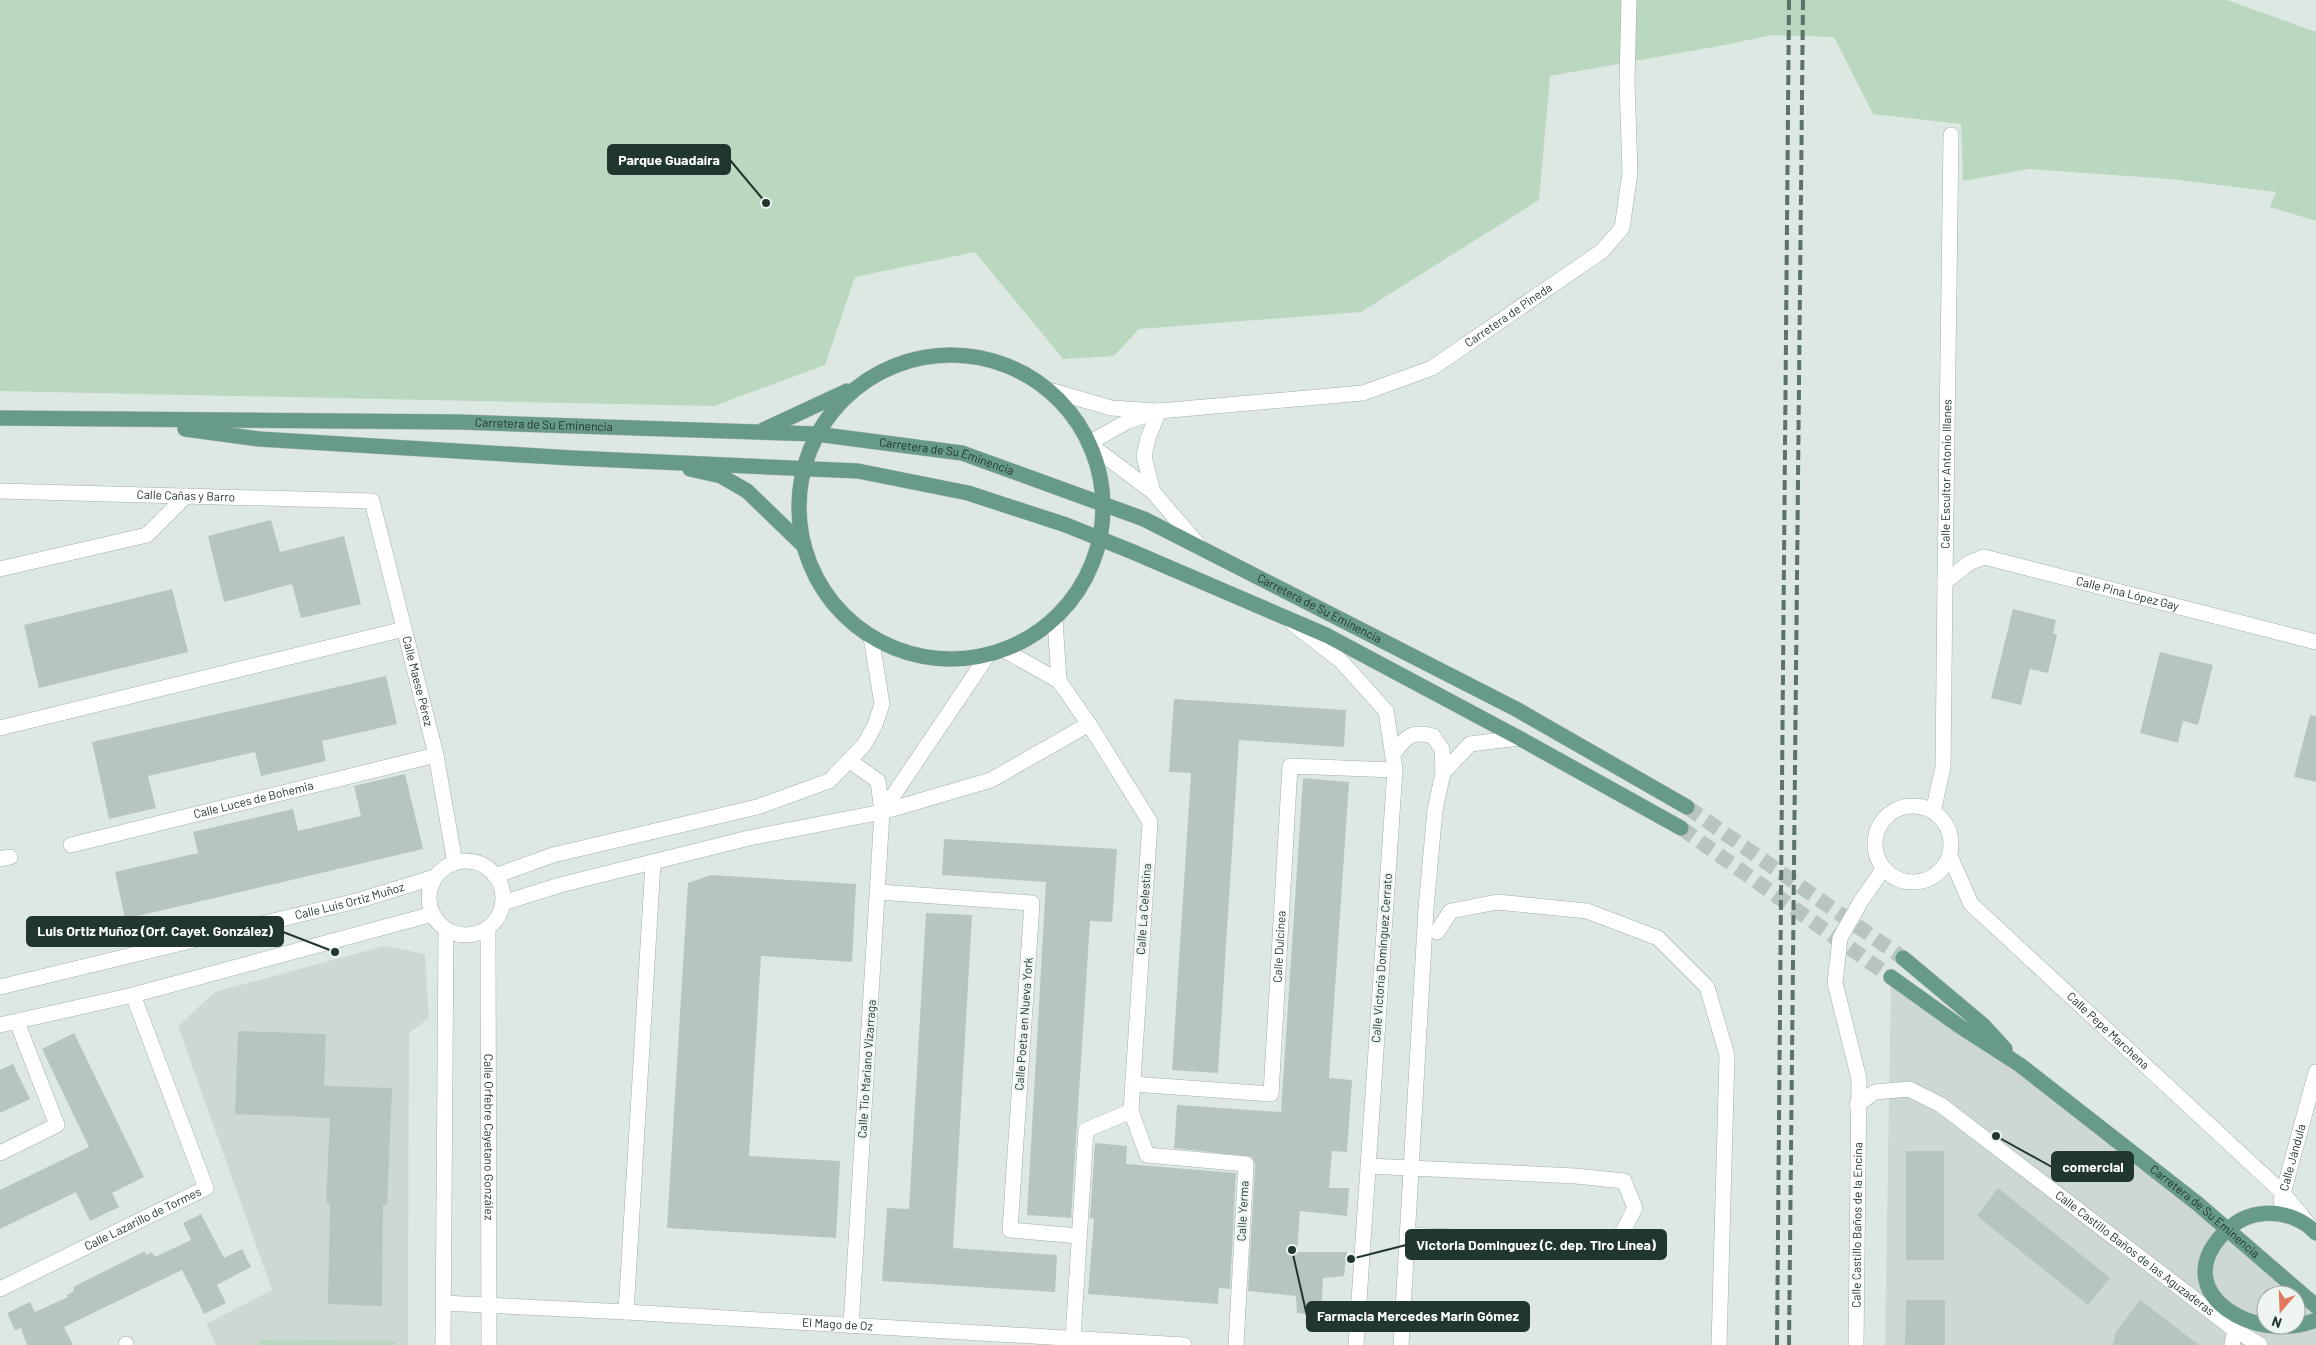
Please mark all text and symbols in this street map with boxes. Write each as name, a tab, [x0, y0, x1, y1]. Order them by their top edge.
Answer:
callout: Parque Guadaíra	[608, 145, 730, 174]
text: Parque Guadaíra	[618, 151, 720, 168]
street label: Carretera de Pineda	[1462, 280, 1554, 349]
street label: Calle Escultor Antonio Illanes	[1937, 399, 1953, 549]
street label: Carretera de Su Eminencia	[475, 415, 613, 433]
street label: Carretera de Su Eminencia	[878, 434, 1016, 477]
street label: Calle Cañas y Barro	[136, 487, 235, 503]
street label: Carretera de Su Eminencia	[1255, 570, 1384, 645]
street label: Calle Pina López Gay	[2075, 573, 2181, 613]
street label: Calle Maese Pérez	[400, 634, 436, 728]
street label: Calle Luces de Bohemia	[192, 777, 315, 821]
street label: Calle La Celestina	[1133, 863, 1153, 955]
street label: Calle Victoria Domínguez Cerrato	[1368, 873, 1394, 1043]
street label: Calle Luis Ortiz Muñoz	[293, 879, 406, 922]
street label: Calle Dulcinea	[1269, 910, 1288, 983]
callout: Luis Ortiz Muñoz (Orf. Cayet. González)	[27, 917, 283, 946]
text: Luis Ortiz Muñoz (Orf. Cayet. González)	[37, 922, 273, 939]
street label: Calle Poeta en Nueva York	[1011, 957, 1035, 1091]
street label: Calle Pepe Marchena	[2065, 989, 2153, 1072]
street label: Calle Tio Mariano Vizarraga	[854, 999, 878, 1139]
street label: Calle Orfebre Cayetano González	[482, 1054, 497, 1220]
street label: Calle Jándula	[2276, 1122, 2308, 1192]
street label: Calle Castillo Baños de la Encina	[1848, 1142, 1864, 1308]
callout: comercial	[2052, 1152, 2133, 1181]
text: comercial	[2062, 1158, 2124, 1175]
street label: Carretera de Su Eminencia	[2148, 1161, 2263, 1260]
street label: Calle Yerma	[1233, 1180, 1251, 1242]
street label: Calle Lazarillo de Tormes	[82, 1183, 203, 1253]
street label: Calle Castillo Baños de las Aguzaderas	[2053, 1187, 2218, 1318]
callout: Victoria Dominguez (C. dep. Tiro Línea)	[1406, 1230, 1666, 1259]
text: Victoria Dominguez (C. dep. Tiro Línea)	[1416, 1236, 1656, 1253]
north arrow	[2256, 1285, 2306, 1335]
callout: Farmacia Mercedes Marín Gómez	[1307, 1302, 1529, 1331]
text: Farmacia Mercedes Marín Gómez	[1317, 1307, 1520, 1324]
text: N	[2269, 1313, 2284, 1332]
street label: El Mago de Oz	[802, 1314, 873, 1333]

